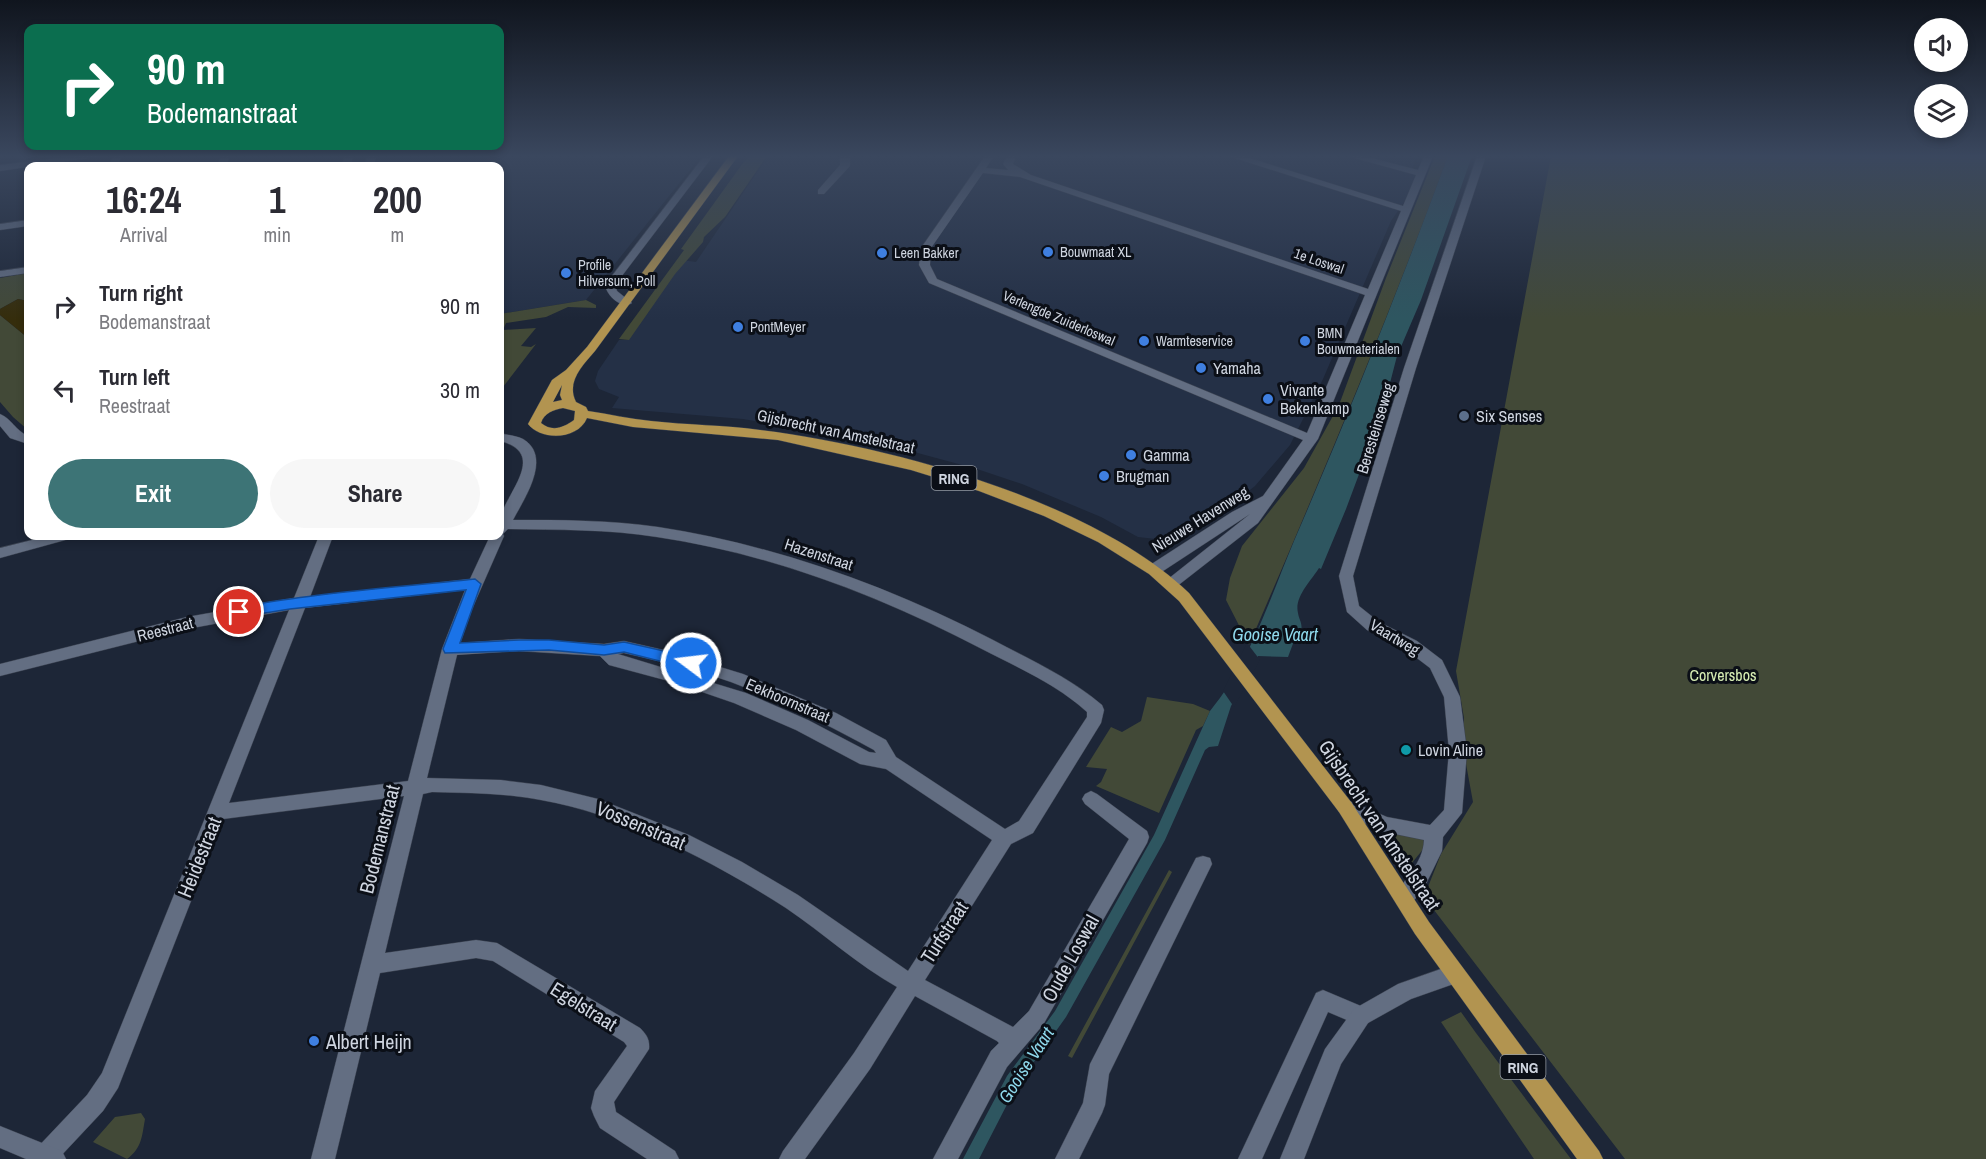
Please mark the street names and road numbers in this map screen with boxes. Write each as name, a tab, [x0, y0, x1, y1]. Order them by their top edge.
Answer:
street label: 1e Loswal	[1292, 244, 1346, 278]
street label: Verlengde Zuiderloswal	[1000, 286, 1118, 350]
street label: Beresteinseweg	[1351, 379, 1399, 476]
street label: Gijsbrecht van Amstelstraat	[755, 404, 917, 459]
road number: RING	[932, 466, 976, 490]
street label: Nieuwe Havenweg	[1147, 480, 1253, 558]
street label: Hazenstraat	[782, 533, 856, 575]
street label: Reestraat	[135, 611, 196, 647]
street label: Vaartweg	[1366, 614, 1425, 661]
street label: Eekhoornstraat	[743, 672, 834, 728]
street label: Gijsbrecht van Amstelstraat	[1313, 734, 1448, 916]
street label: Bodemanstraat	[352, 781, 406, 896]
street label: Vossenstraat	[592, 794, 690, 856]
street label: Heidestraat	[171, 812, 228, 901]
street label: Turfstraat	[914, 895, 974, 968]
street label: Oude Loswal	[1035, 910, 1105, 1006]
street label: Egelstraat	[546, 975, 623, 1037]
road number: RING	[1500, 1055, 1546, 1079]

